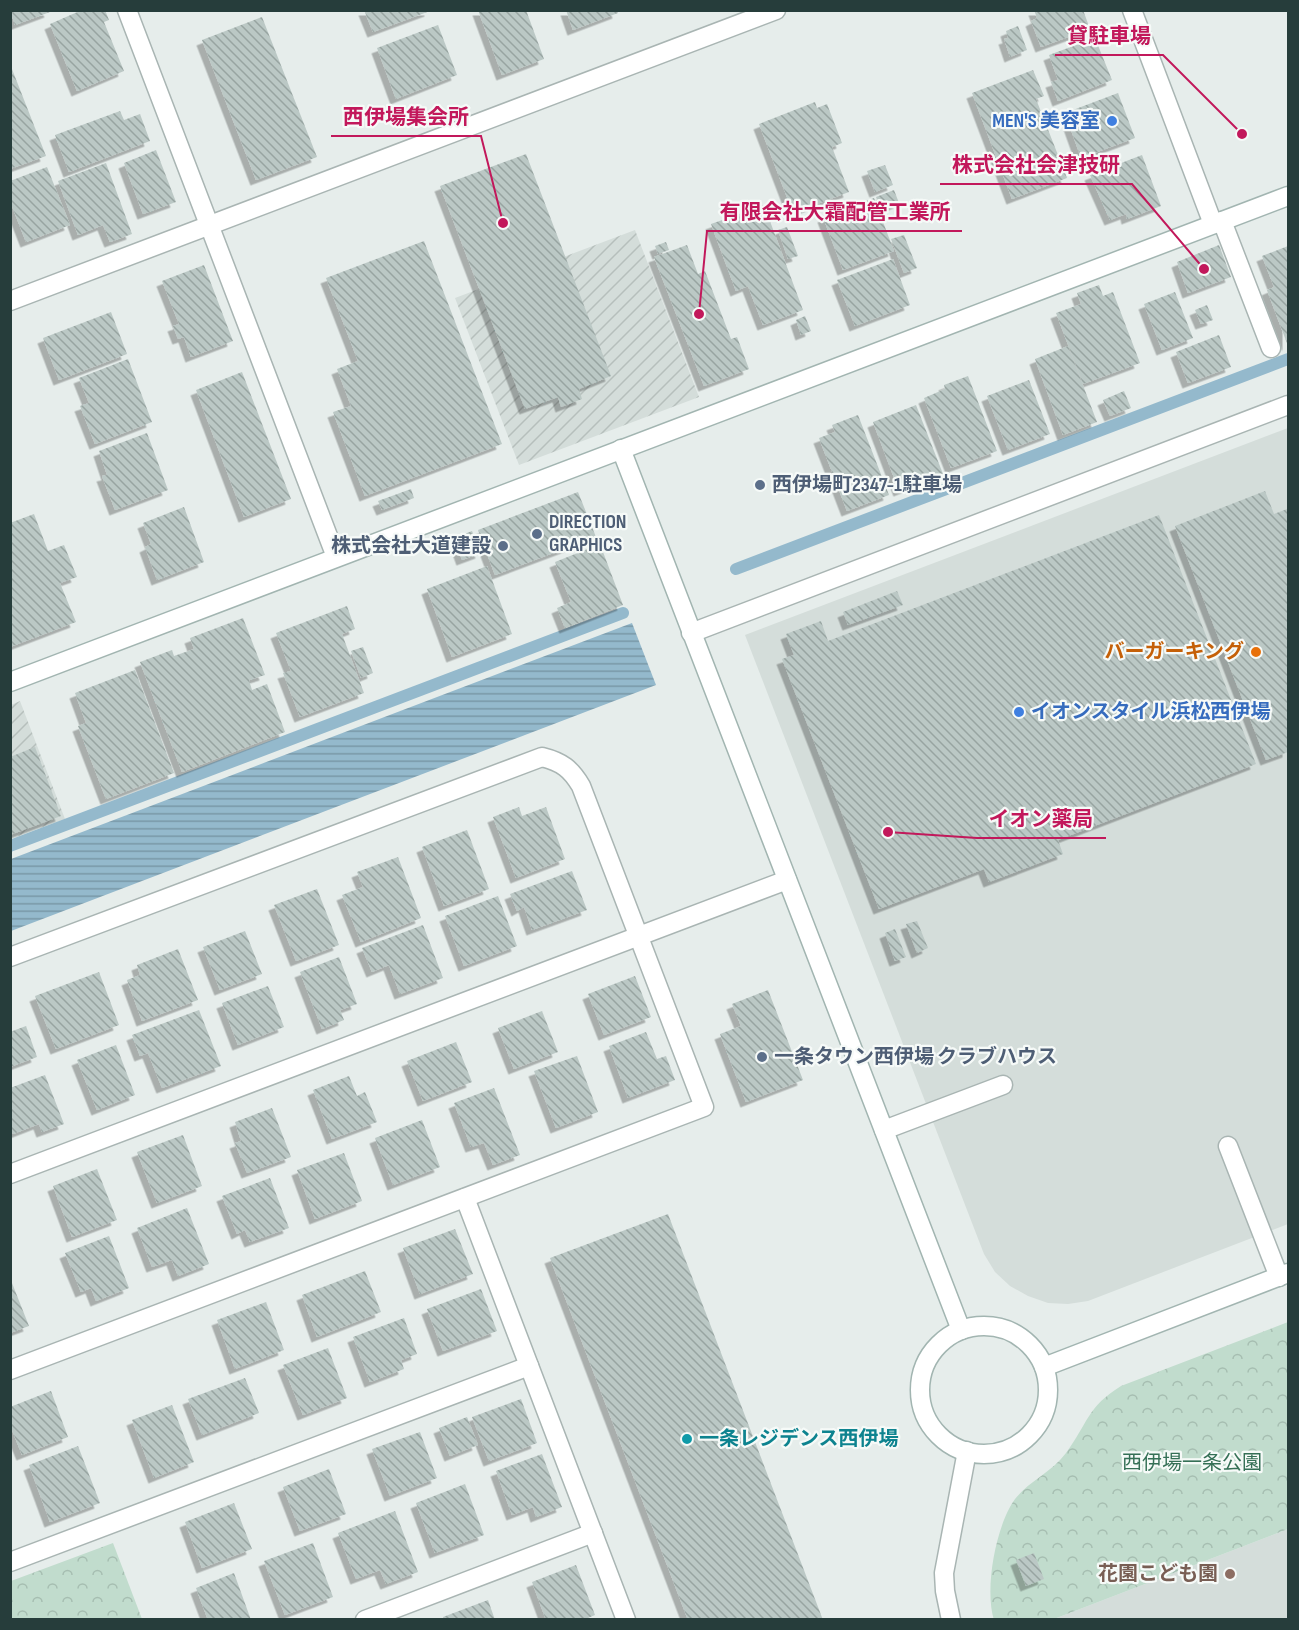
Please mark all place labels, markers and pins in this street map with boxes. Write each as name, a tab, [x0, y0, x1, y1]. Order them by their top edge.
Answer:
callout: 貸駐車場	[1055, 16, 1163, 55]
callout: 西伊場集会所	[331, 97, 481, 136]
place label: MEN'S 美容室	[992, 109, 1100, 133]
marker: MEN'S 美容室	[1105, 114, 1119, 128]
callout: 株式会社会津技研	[940, 145, 1132, 184]
callout: 有限会社大霜配管工業所	[707, 192, 962, 231]
place label: 西伊場町2347-1駐車場	[772, 473, 962, 497]
marker: 西伊場町2347-1駐車場	[753, 478, 767, 492]
place label: DIRECTION GRAPHICS	[549, 510, 627, 557]
marker: DIRECTION GRAPHICS	[530, 527, 544, 541]
place label: 株式会社大道建設	[331, 534, 491, 558]
marker: 株式会社大道建設	[496, 539, 510, 553]
place label: バーガーキング	[1105, 640, 1244, 664]
marker: バーガーキング	[1249, 645, 1263, 659]
place label: イオンスタイル浜松西伊場	[1031, 700, 1271, 724]
marker: イオンスタイル浜松西伊場	[1012, 705, 1026, 719]
callout: イオン薬局	[977, 799, 1106, 838]
place label: 一条タウン西伊場 クラブハウス	[774, 1045, 1057, 1069]
marker: 一条タウン西伊場 クラブハウス	[755, 1050, 769, 1064]
place label: 一条レジデンス西伊場	[699, 1427, 899, 1451]
marker: 一条レジデンス西伊場	[680, 1432, 694, 1446]
place label: 花園こども園	[1098, 1562, 1218, 1586]
marker: 花園こども園	[1223, 1567, 1237, 1581]

